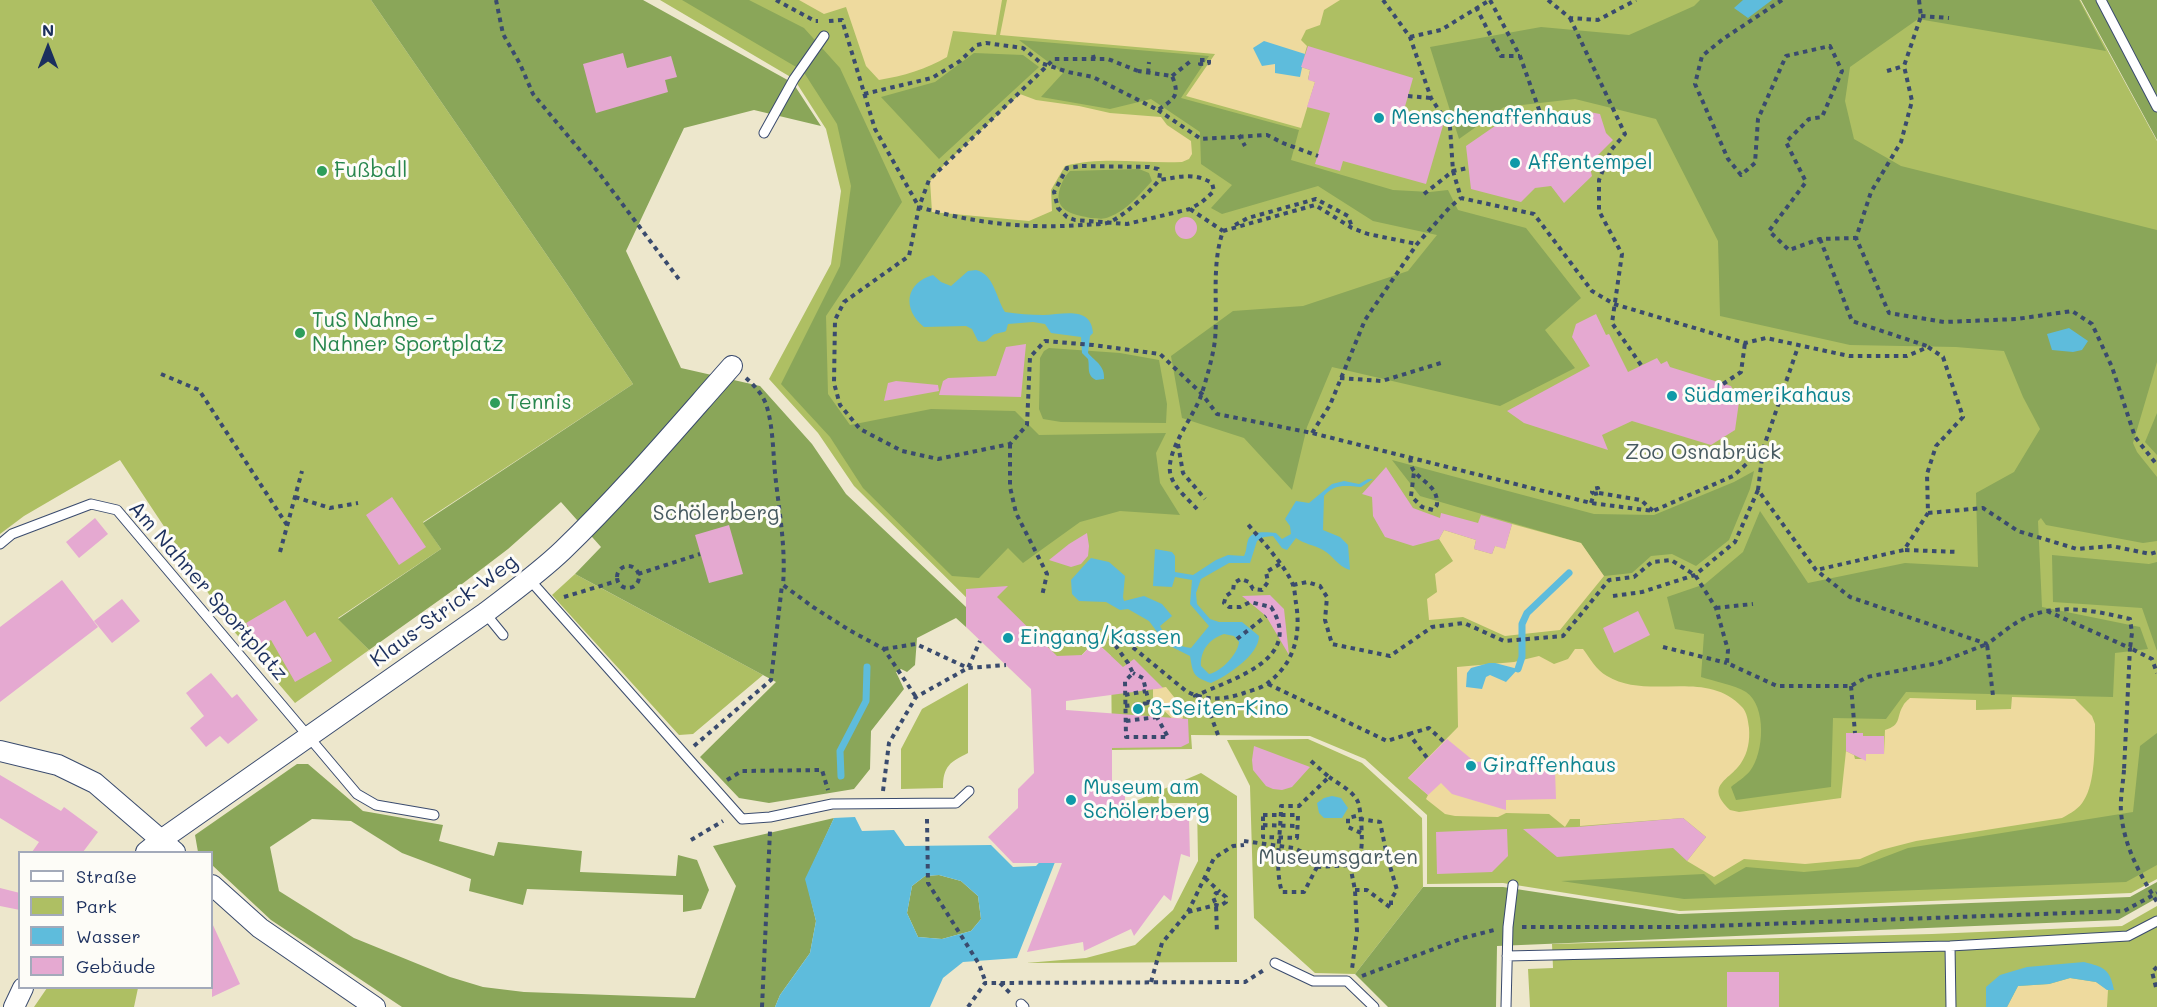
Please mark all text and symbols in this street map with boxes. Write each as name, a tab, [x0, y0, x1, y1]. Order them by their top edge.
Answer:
north arrow	[18, 18, 78, 78]
text: N	[42, 19, 54, 40]
place label: Menschenaffenhaus	[1391, 105, 1592, 131]
marker: Menschenaffenhaus	[1372, 111, 1386, 125]
place label: Affentempel	[1527, 150, 1653, 176]
marker: Affentempel	[1508, 156, 1522, 170]
place label: Fußball	[334, 158, 408, 184]
marker: Fußball	[315, 164, 329, 178]
place label: TuS Nahne - Nahner Sportplatz	[312, 308, 504, 358]
marker: TuS Nahne - Nahner Sportplatz	[293, 326, 307, 340]
place label: Südamerikahaus	[1684, 383, 1851, 409]
marker: Südamerikahaus	[1665, 389, 1679, 403]
place label: Tennis	[507, 390, 572, 416]
marker: Tennis	[488, 396, 502, 410]
park label: Zoo Osnabrück	[1625, 440, 1781, 466]
street label: Am Nahner Sportplatz	[123, 496, 293, 686]
park label: Schölerberg	[653, 501, 779, 527]
street label: Klaus-Strick-Weg	[366, 549, 522, 673]
place label: Eingang/Kassen	[1020, 625, 1181, 651]
marker: Eingang/Kassen	[1001, 631, 1015, 645]
place label: 3-Seiten-Kino	[1150, 696, 1288, 722]
marker: 3-Seiten-Kino	[1131, 702, 1145, 716]
place label: Giraffenhaus	[1483, 753, 1616, 779]
marker: Giraffenhaus	[1464, 759, 1478, 773]
place label: Museum am Schölerberg	[1083, 775, 1209, 825]
marker: Museum am Schölerberg	[1064, 793, 1078, 807]
park label: Museumsgarten	[1258, 845, 1418, 871]
legend	[18, 851, 213, 989]
text: Straße	[76, 864, 137, 888]
text: Park	[76, 894, 117, 918]
text: Wasser	[76, 924, 141, 948]
text: Gebäude	[76, 954, 156, 978]

